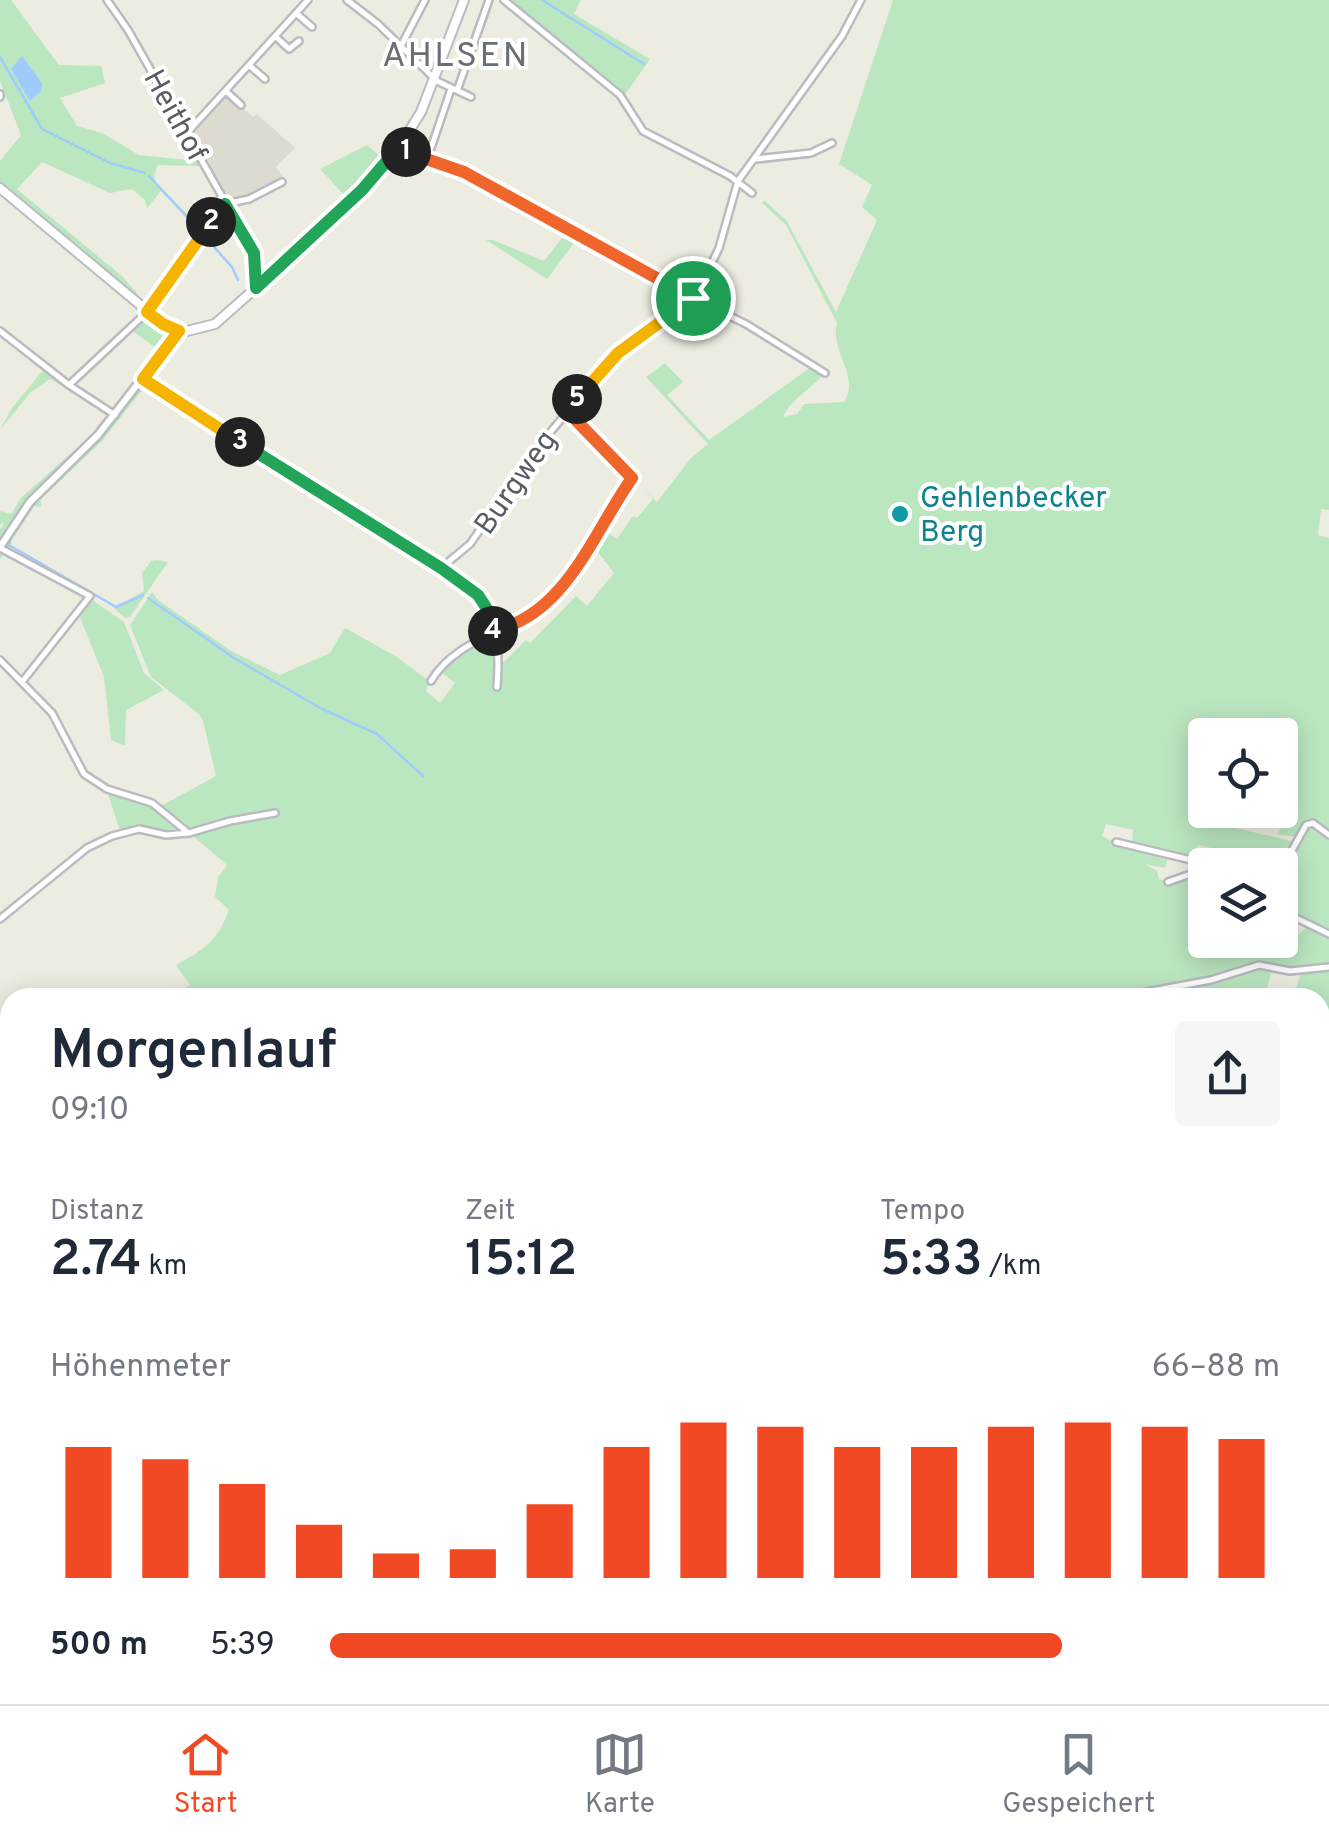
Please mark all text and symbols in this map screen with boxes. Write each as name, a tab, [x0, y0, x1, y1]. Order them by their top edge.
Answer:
district label: AHLSEN	[382, 35, 530, 79]
street label: Heithof	[134, 64, 214, 169]
pin: 1	[381, 127, 431, 177]
text: 1	[400, 134, 412, 170]
pin: 2	[186, 197, 236, 247]
text: 2	[202, 204, 220, 240]
pin	[651, 256, 736, 341]
icon: arrive	[666, 271, 721, 326]
pin: 5	[552, 374, 602, 424]
text: 5	[568, 381, 586, 417]
pin: 3	[215, 417, 265, 467]
text: 3	[232, 424, 248, 460]
street label: Burgweg	[468, 424, 566, 543]
place label: Gehlenbecker Berg	[920, 481, 1107, 552]
marker: Gehlenbecker Berg	[889, 503, 911, 525]
pin: 4	[468, 606, 518, 656]
text: 4	[484, 613, 502, 649]
map controls	[1188, 718, 1298, 958]
button: locate	[1188, 718, 1298, 828]
button: layers	[1188, 848, 1298, 958]
text: Morgenlauf	[50, 1018, 337, 1088]
button: share	[1175, 1021, 1280, 1126]
text: 09:10	[50, 1091, 129, 1131]
text: Distanz	[50, 1194, 144, 1230]
text: Zeit	[465, 1194, 515, 1230]
text: Tempo	[880, 1194, 965, 1230]
text: 2.74	[50, 1230, 142, 1293]
text: 15:12	[465, 1230, 577, 1293]
text: 5:33	[880, 1230, 983, 1293]
text: km	[142, 1249, 187, 1285]
text: /km	[983, 1249, 1041, 1285]
text: Höhenmeter	[50, 1348, 231, 1388]
text: 66–88 m	[1152, 1348, 1280, 1388]
text: 500 m	[50, 1626, 148, 1666]
text: 5:39	[210, 1626, 275, 1666]
tab: Start	[174, 1727, 238, 1823]
tab: Karte	[585, 1727, 655, 1823]
tab: Gespeichert	[1002, 1727, 1155, 1823]

